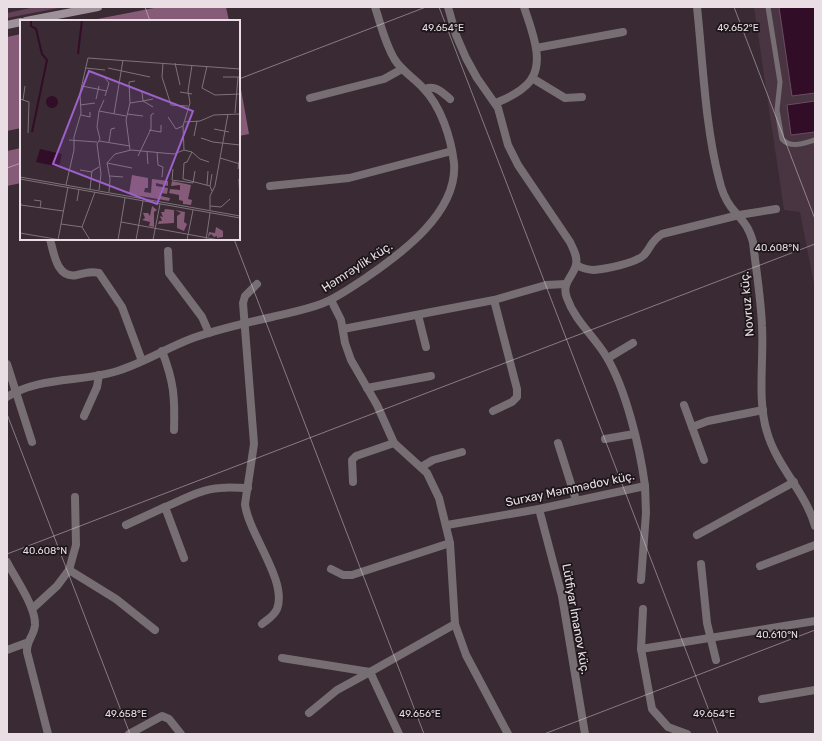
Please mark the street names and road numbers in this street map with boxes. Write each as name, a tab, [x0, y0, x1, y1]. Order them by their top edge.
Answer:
street label: Həmrəylik küç.	[319, 239, 395, 295]
street label: Novruz küç.	[737, 271, 757, 337]
street label: Surxay Məmmədov küç.	[504, 468, 636, 510]
street label: Lütfiyar İmanov küç.	[559, 563, 593, 675]

